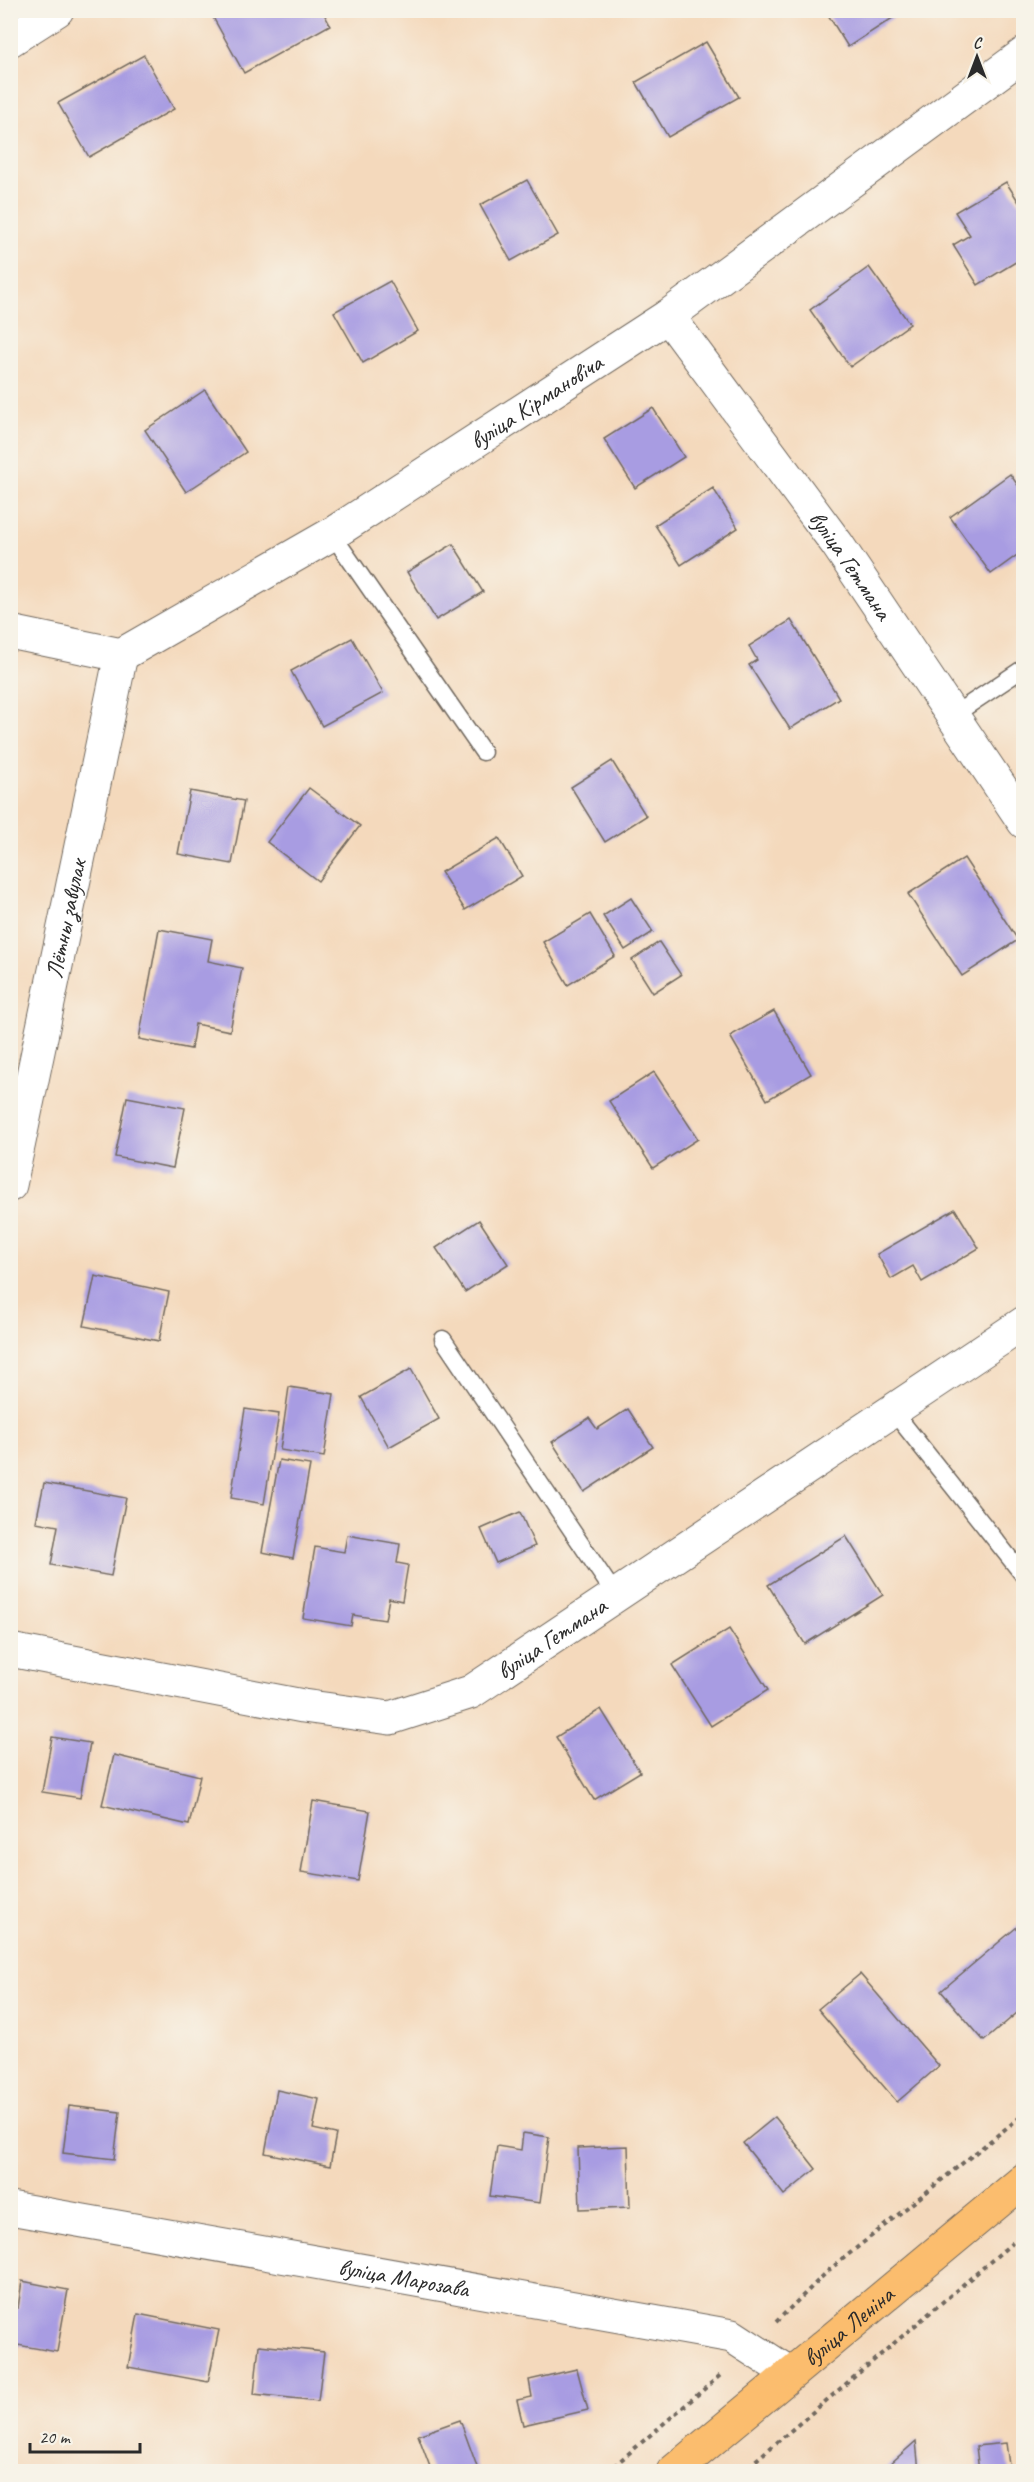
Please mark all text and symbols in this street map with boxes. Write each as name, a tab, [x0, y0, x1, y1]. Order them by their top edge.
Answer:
north arrow	[947, 27, 1007, 87]
text: С	[973, 33, 983, 53]
street label: вуліца Кірмановіча	[464, 347, 610, 456]
street label: вуліца Гетмана	[802, 505, 900, 627]
street label: Лётны завулак	[39, 854, 93, 981]
street label: вуліца Гетмана	[491, 1590, 614, 1686]
street label: вуліца Марозава	[336, 2252, 473, 2304]
street label: вуліца Леніна	[797, 2279, 901, 2373]
scale bar	[30, 2416, 140, 2454]
text: 20 m	[39, 2426, 72, 2448]

